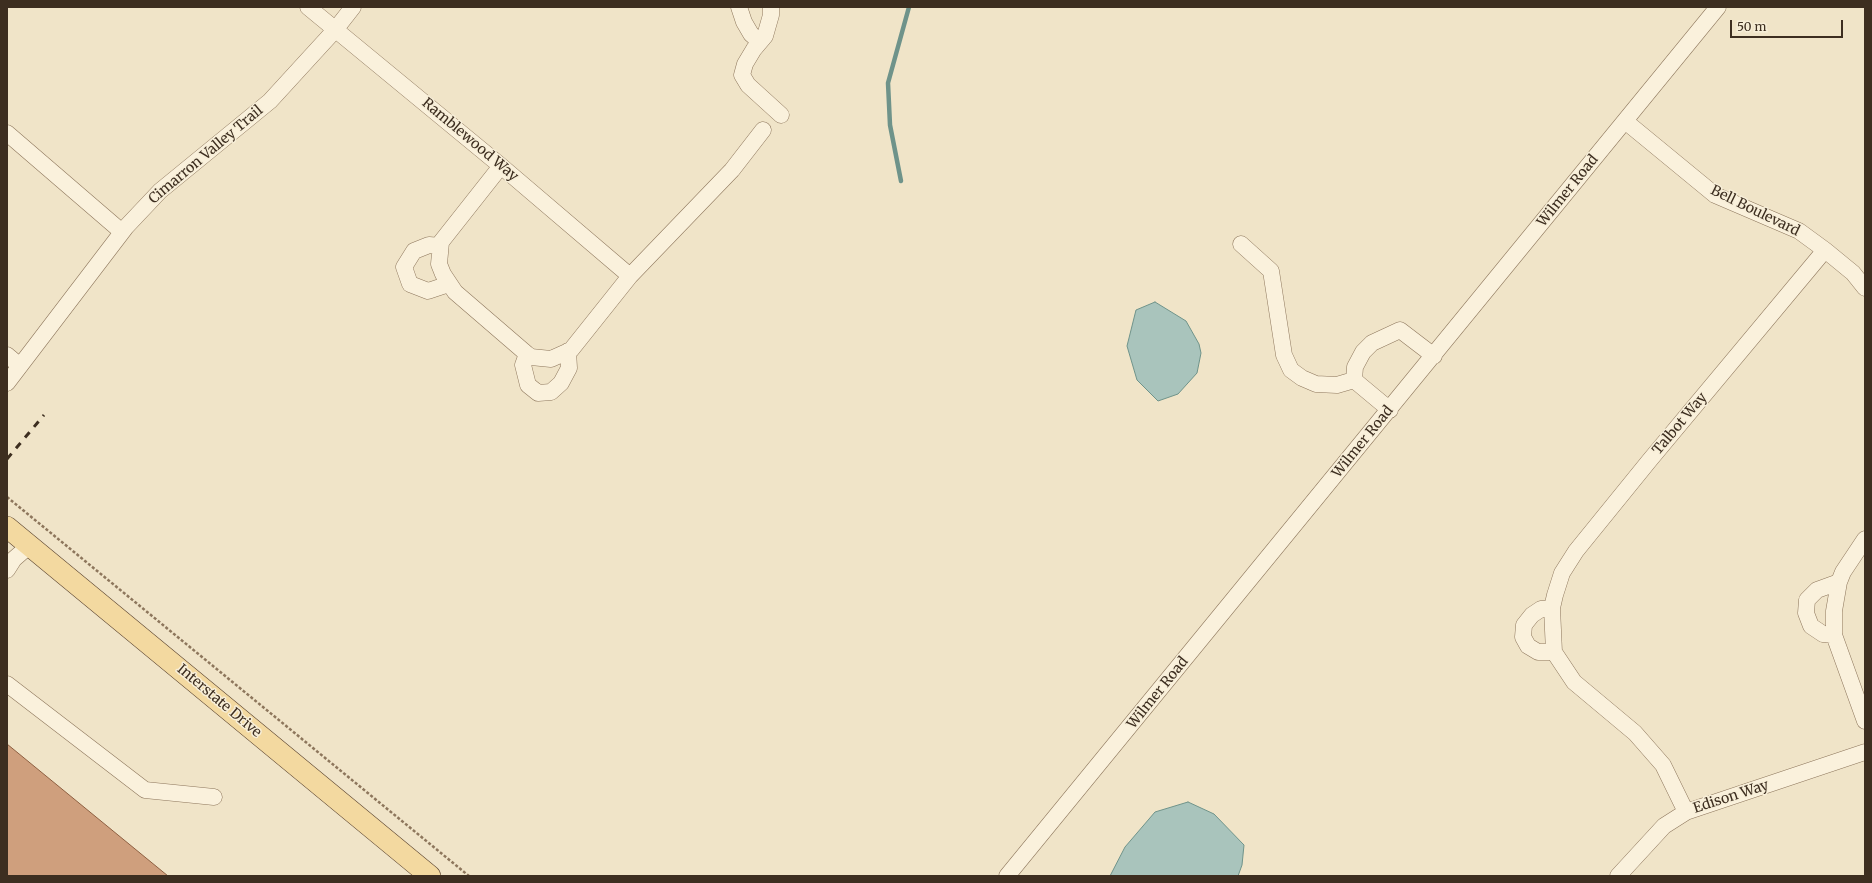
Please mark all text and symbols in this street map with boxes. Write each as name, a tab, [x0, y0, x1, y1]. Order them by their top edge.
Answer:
scale bar	[1732, 12, 1845, 38]
text: 50 m	[1737, 19, 1766, 34]
street label: Ramblewood Way	[418, 95, 522, 185]
street label: Cimarron Valley Trail	[146, 102, 266, 208]
street label: Wilmer Road	[1534, 152, 1602, 230]
street label: Bell Boulevard	[1708, 182, 1802, 240]
street label: Talbot Way	[1649, 390, 1711, 458]
street label: Wilmer Road	[1329, 403, 1397, 481]
street label: Wilmer Road	[1124, 654, 1192, 732]
street label: Interstate Drive	[174, 661, 264, 741]
street label: Edison Way	[1691, 777, 1771, 817]

